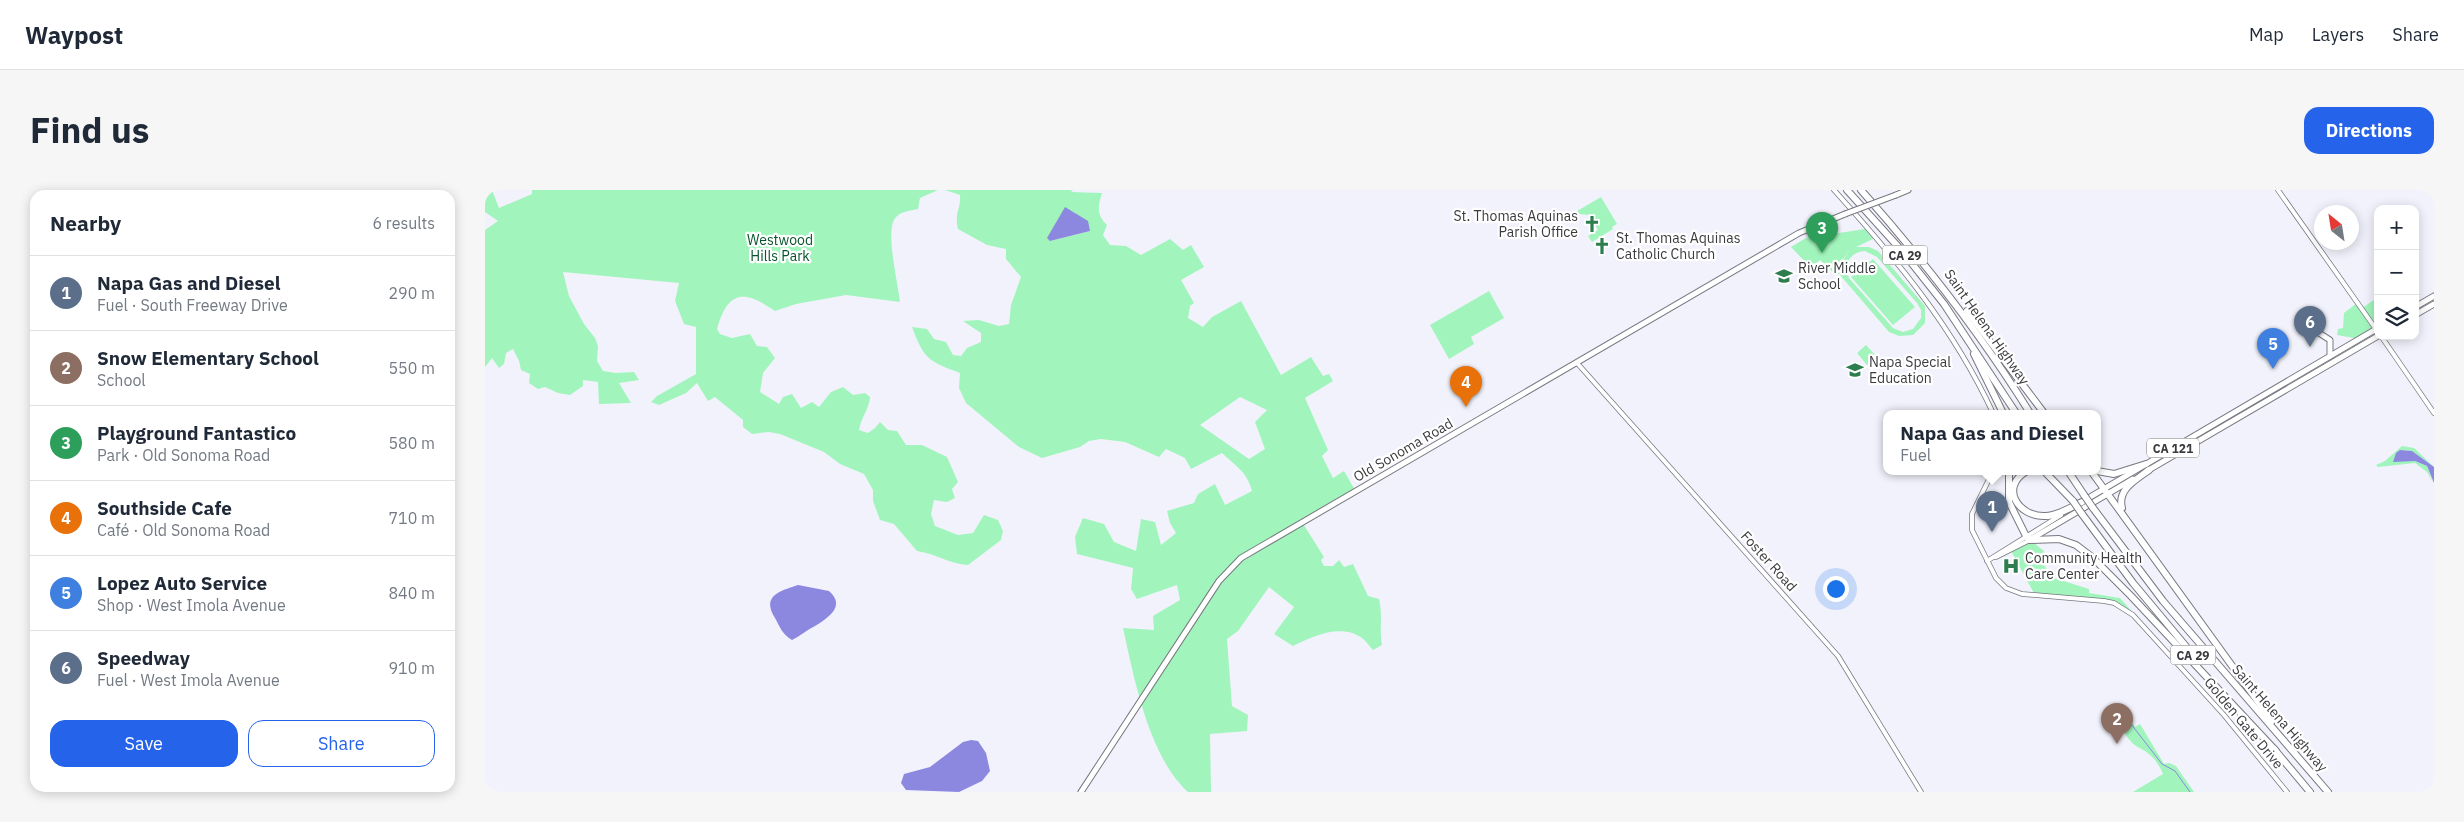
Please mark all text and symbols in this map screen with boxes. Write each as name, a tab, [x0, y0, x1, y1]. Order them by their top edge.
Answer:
text: Waypost	[25, 19, 123, 51]
text: Map	[2249, 23, 2284, 46]
text: Layers	[2312, 23, 2364, 46]
text: Share	[2392, 23, 2439, 46]
text: Find us	[30, 107, 149, 153]
button: Directions	[2304, 107, 2434, 154]
north arrow	[2314, 205, 2359, 250]
map controls	[2374, 205, 2419, 340]
button: +	[2374, 205, 2419, 250]
place label: St. Thomas Aquinas Parish Office	[1453, 207, 1578, 241]
text: Nearby	[50, 209, 121, 237]
pin: 3	[1806, 212, 1838, 253]
text: 6 results	[372, 213, 435, 233]
church icon: St. Thomas Aquinas Parish Office	[1582, 214, 1602, 234]
place label: St. Thomas Aquinas Catholic Church	[1616, 229, 1741, 263]
park label: Westwood Hills Park	[747, 231, 813, 265]
church icon: St. Thomas Aquinas Catholic Church	[1592, 236, 1612, 256]
road number: CA 29	[1883, 246, 1927, 264]
button: −	[2374, 250, 2419, 295]
place label: River Middle School	[1798, 259, 1876, 293]
school or university icon: River Middle School	[1774, 266, 1794, 286]
street label: Saint Helena Highway	[1940, 266, 2034, 388]
text: Napa Gas and Diesel	[97, 271, 280, 295]
text: 1	[61, 283, 71, 303]
text: 290 m	[388, 283, 435, 303]
text: Fuel · South Freeway Drive	[97, 295, 288, 315]
button: layers	[2374, 295, 2419, 340]
pin: 6	[2294, 306, 2326, 347]
pin: 5	[2257, 328, 2289, 369]
text: Snow Elementary School	[97, 346, 319, 370]
place label: Napa Special Education	[1869, 353, 1951, 387]
text: 2	[61, 358, 71, 378]
text: 550 m	[388, 358, 435, 378]
school or university icon: Napa Special Education	[1845, 360, 1865, 380]
pin: 4	[1450, 366, 1482, 407]
text: School	[97, 370, 146, 390]
popup	[1883, 410, 2101, 475]
street label: Old Sonoma Road	[1350, 414, 1456, 486]
text: Playground Fantastico	[97, 421, 296, 445]
text: Napa Gas and Diesel	[1900, 421, 2084, 445]
text: 3	[61, 433, 71, 453]
text: 580 m	[388, 433, 435, 453]
road number: CA 121	[2147, 438, 2199, 458]
text: Park · Old Sonoma Road	[97, 445, 270, 465]
text: Fuel	[1900, 445, 1931, 465]
pin: 1	[1976, 491, 2008, 532]
text: Southside Cafe	[97, 496, 232, 520]
text: 4	[61, 508, 71, 528]
text: 710 m	[388, 508, 435, 528]
text: Café · Old Sonoma Road	[97, 520, 270, 540]
street label: Foster Road	[1737, 527, 1801, 595]
place label: Community Health Care Center	[2025, 549, 2142, 583]
hospital icon: Community Health Care Center	[2001, 556, 2021, 576]
text: Lopez Auto Service	[97, 571, 267, 595]
your location	[1823, 576, 1849, 602]
text: 5	[61, 583, 71, 603]
text: 840 m	[388, 583, 435, 603]
text: Shop · West Imola Avenue	[97, 595, 286, 615]
text: Speedway	[97, 646, 190, 670]
road number: CA 29	[2171, 646, 2215, 664]
text: 6	[61, 658, 71, 678]
text: 910 m	[388, 658, 435, 678]
street label: Saint Helena Highway	[2228, 660, 2332, 776]
text: Fuel · West Imola Avenue	[97, 670, 280, 690]
street label: Golden Gate Drive	[2200, 674, 2288, 773]
pin: 2	[2101, 703, 2133, 744]
button: Save	[50, 720, 238, 767]
button: Share	[248, 720, 435, 767]

